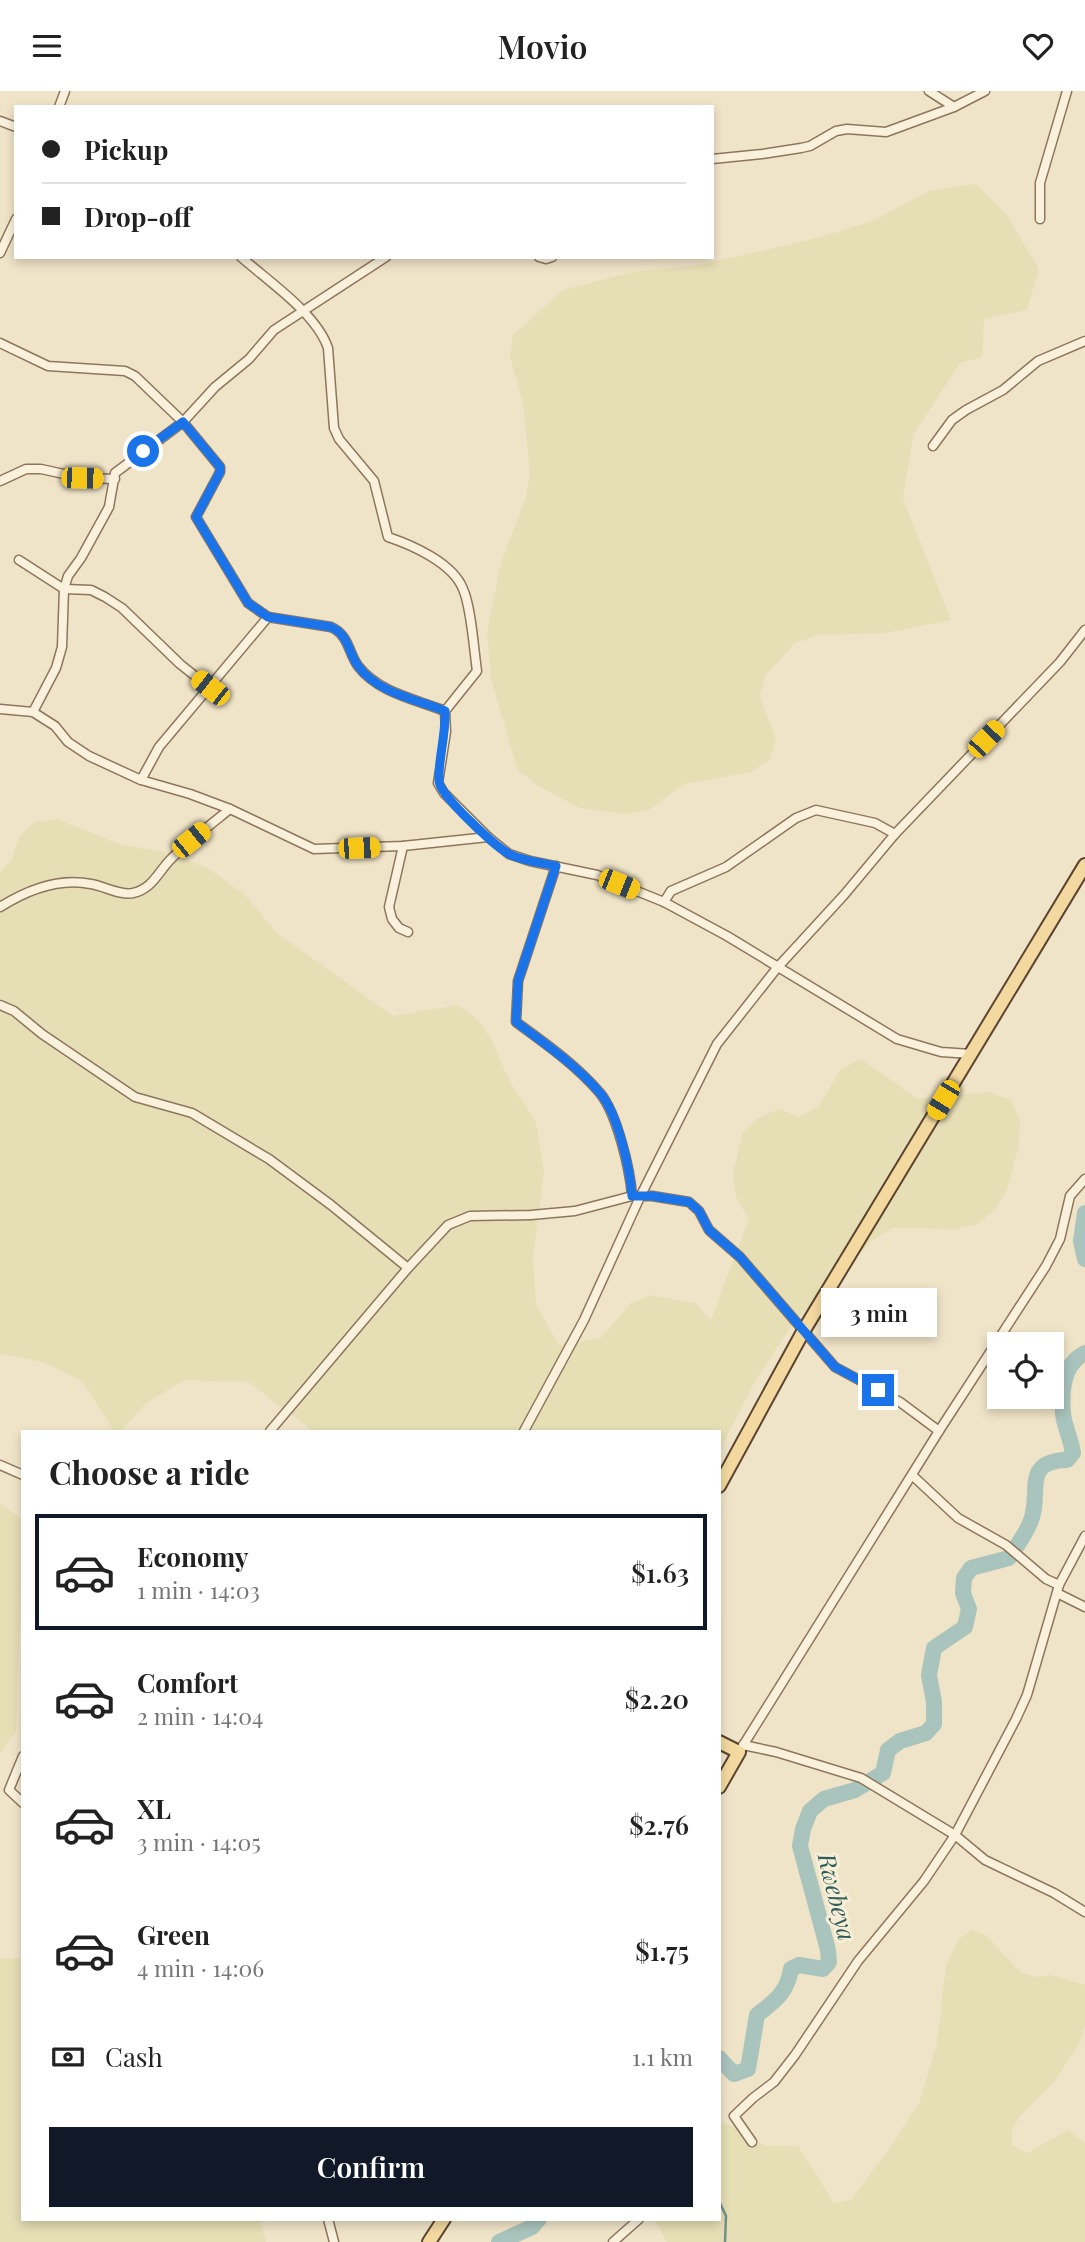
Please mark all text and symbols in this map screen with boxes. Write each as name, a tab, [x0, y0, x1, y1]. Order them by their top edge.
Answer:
text: Movio	[498, 24, 587, 67]
icon: menu	[28, 27, 66, 65]
icon: heart	[1019, 27, 1057, 65]
text: Pickup	[84, 132, 168, 167]
text: Drop-off	[84, 199, 191, 234]
route start	[127, 435, 159, 467]
car	[61, 467, 104, 489]
car	[187, 667, 234, 709]
car	[964, 717, 1009, 761]
car	[169, 819, 214, 861]
car	[338, 837, 381, 859]
car	[596, 866, 643, 902]
car	[924, 1077, 963, 1123]
callout: 3 min	[820, 1289, 936, 1337]
text: 3 min	[850, 1297, 908, 1328]
map controls	[987, 1332, 1064, 1409]
button: locate	[987, 1332, 1064, 1409]
route end	[862, 1374, 894, 1406]
text: Choose a ride	[49, 1450, 250, 1493]
text: Economy	[137, 1539, 248, 1574]
icon: car	[53, 1541, 116, 1604]
text: $1.63	[631, 1555, 689, 1590]
text: 1 min · 14:03	[137, 1574, 260, 1605]
text: Comfort	[137, 1665, 238, 1700]
icon: car	[53, 1667, 116, 1730]
text: $2.20	[625, 1681, 689, 1716]
text: 2 min · 14:04	[137, 1700, 263, 1731]
text: XL	[137, 1791, 171, 1826]
icon: car	[53, 1793, 116, 1856]
text: $2.76	[629, 1807, 689, 1842]
text: 3 min · 14:05	[137, 1826, 261, 1857]
water label: Rwebeya	[811, 1848, 864, 1944]
text: Green	[137, 1917, 210, 1952]
icon: car	[53, 1919, 116, 1982]
text: $1.75	[635, 1933, 689, 1968]
text: 4 min · 14:06	[137, 1952, 264, 1983]
icon: cash	[49, 2038, 87, 2076]
text: Cash	[105, 2039, 163, 2074]
text: 1.1 km	[632, 2041, 693, 2072]
button: Confirm	[49, 2127, 693, 2207]

